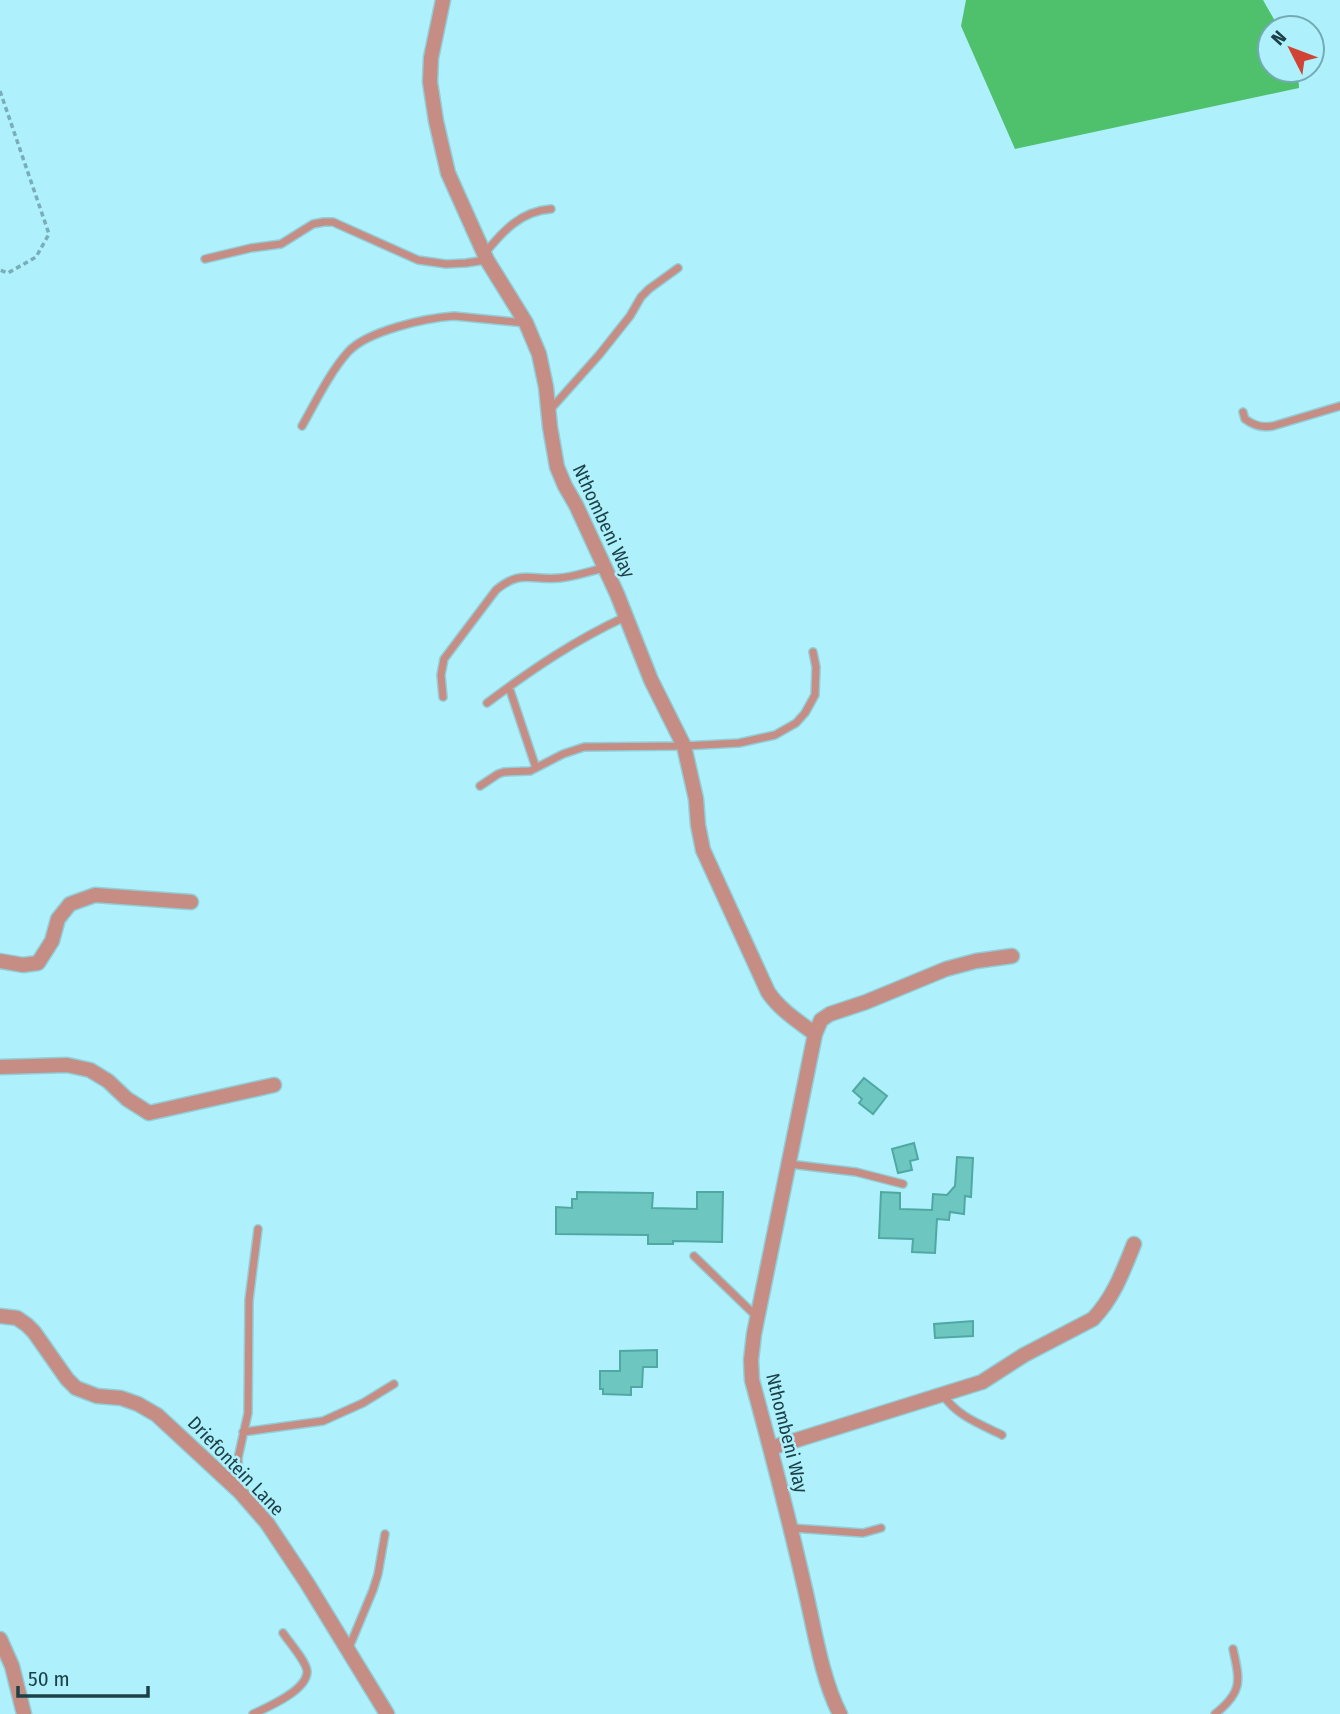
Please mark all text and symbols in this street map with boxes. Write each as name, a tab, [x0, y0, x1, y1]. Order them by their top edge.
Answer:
north arrow	[1256, 14, 1326, 84]
text: N	[1266, 26, 1291, 50]
street label: Nthombeni Way	[568, 461, 640, 582]
street label: Nthombeni Way	[761, 1371, 813, 1496]
street label: Driefontein Lane	[183, 1412, 289, 1520]
scale bar	[18, 1654, 147, 1698]
text: 50 m	[28, 1666, 70, 1692]

